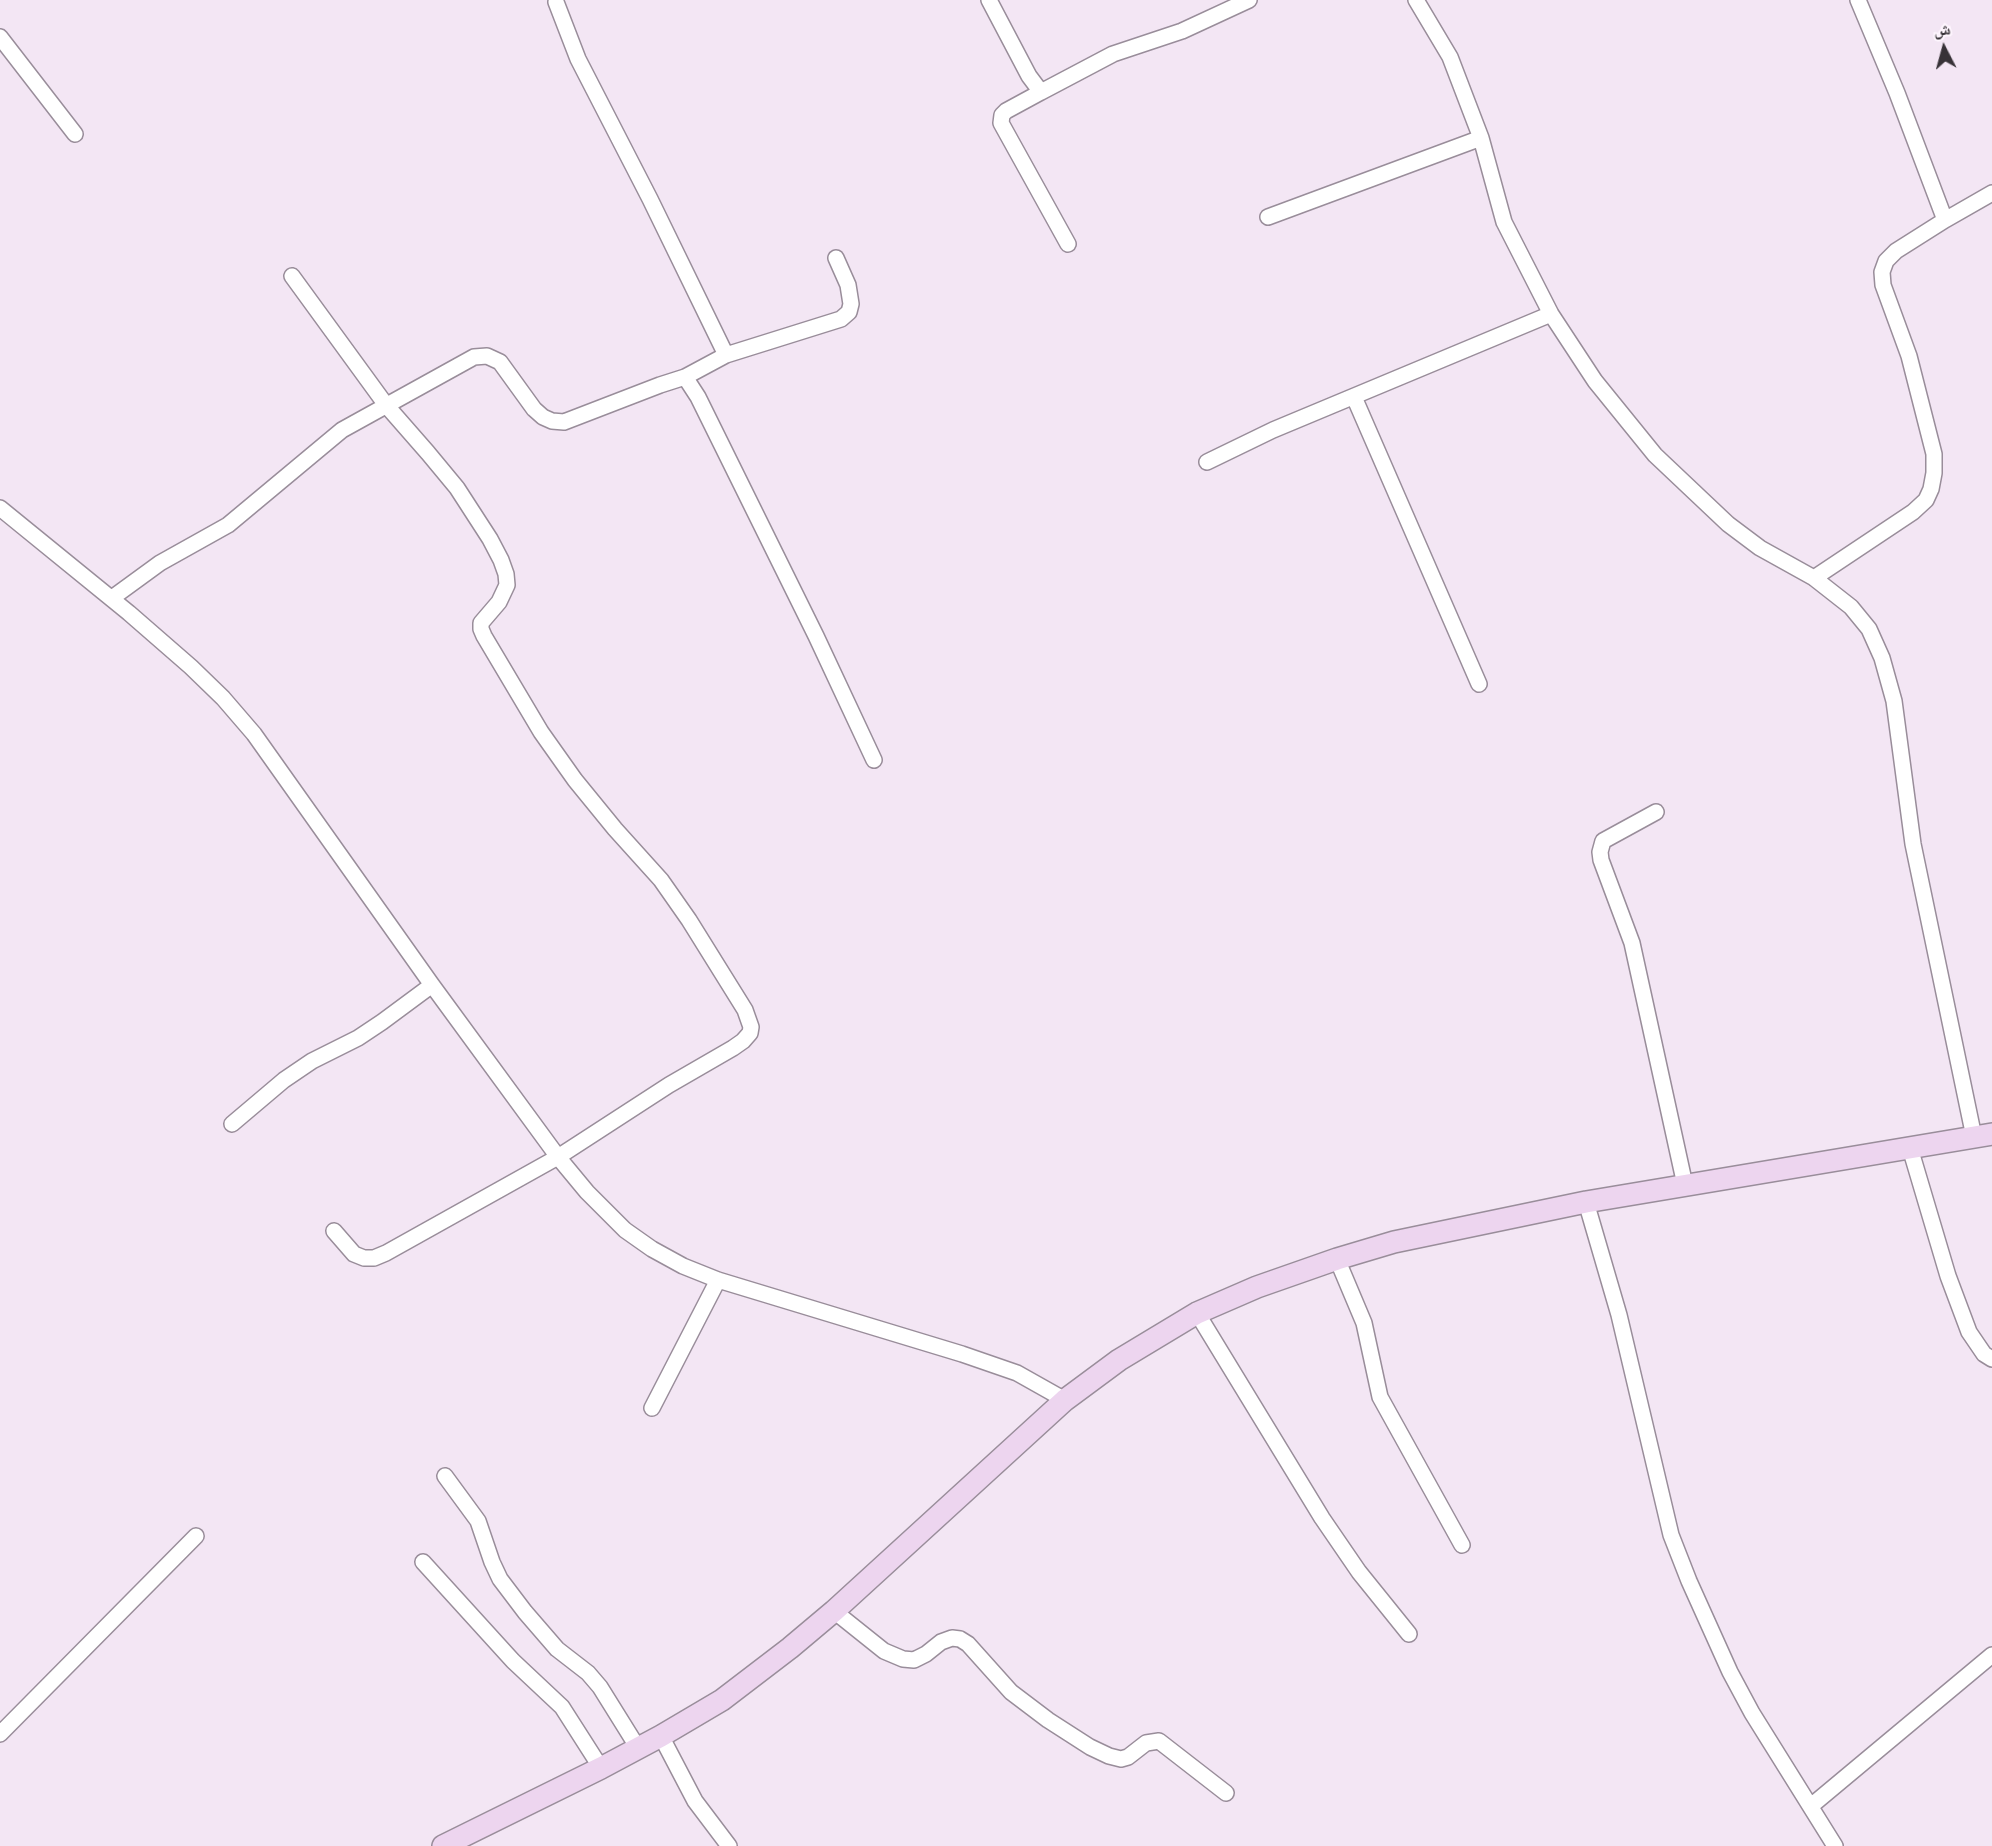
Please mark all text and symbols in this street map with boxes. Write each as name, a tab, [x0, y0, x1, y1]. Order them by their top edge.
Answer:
north arrow	[1914, 18, 1974, 78]
text: ش	[1933, 19, 1952, 41]

